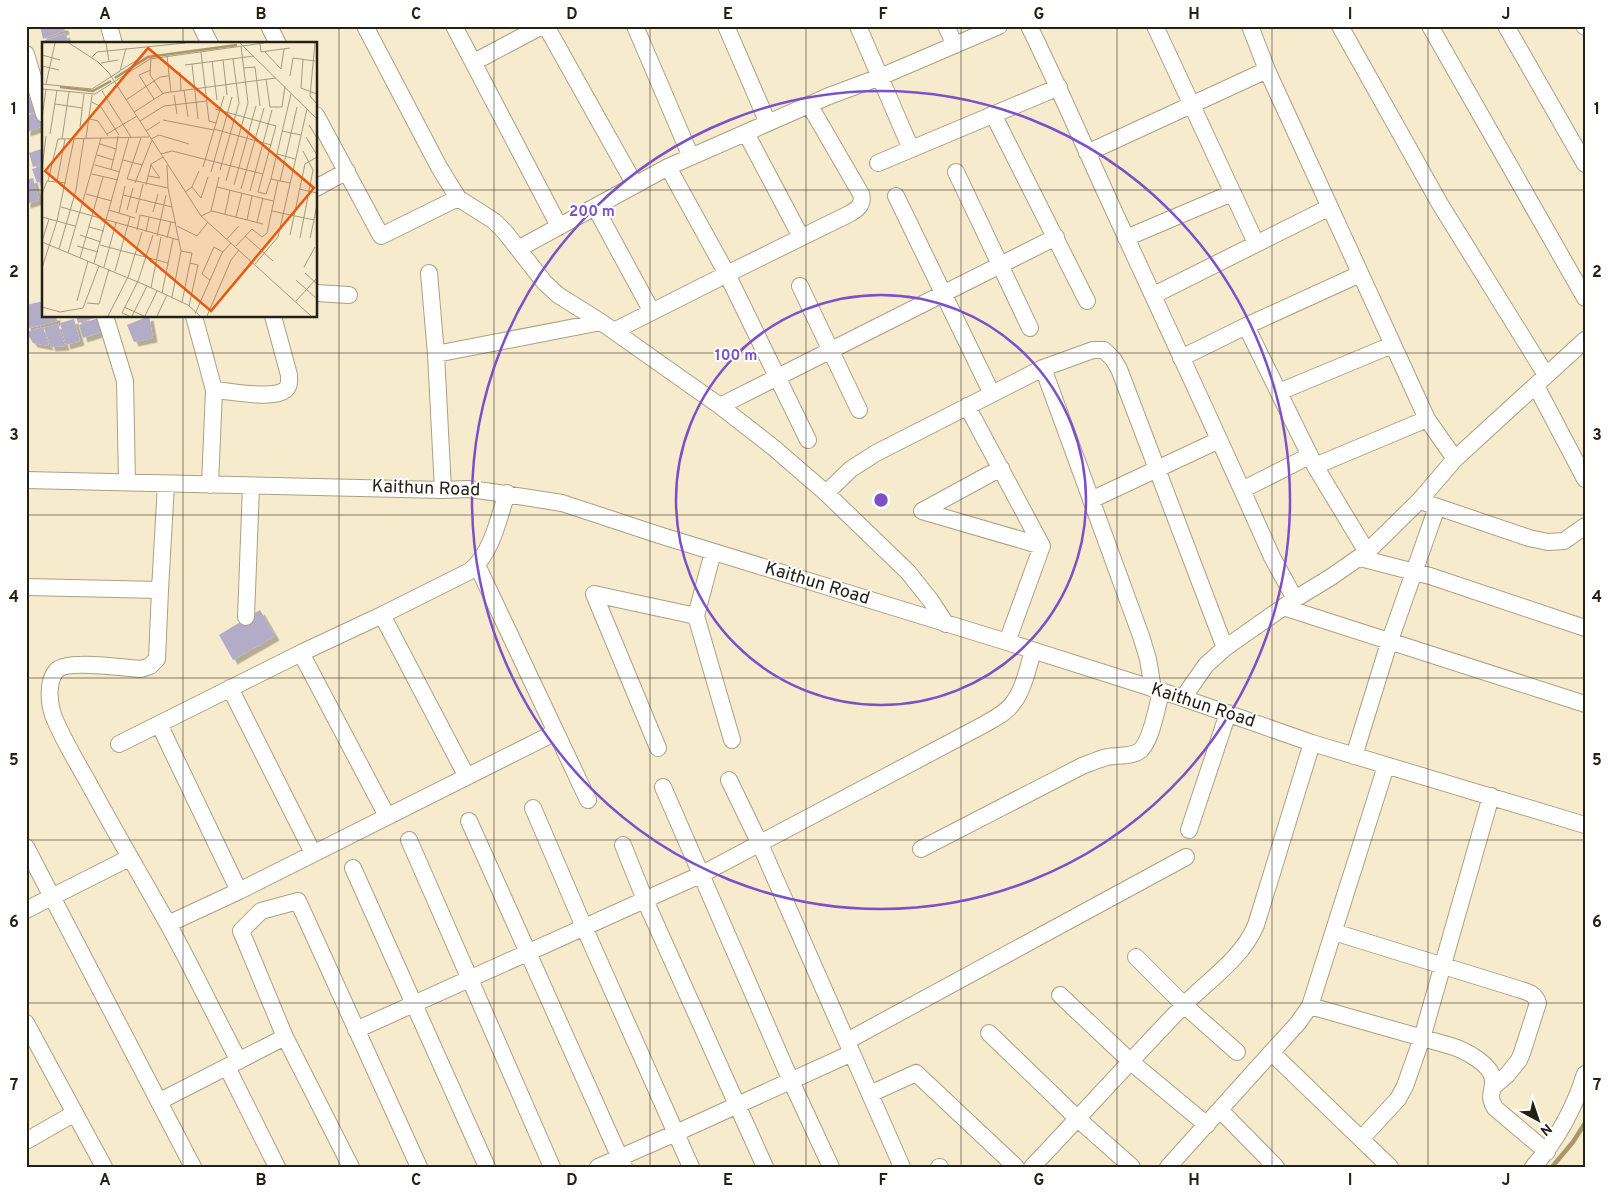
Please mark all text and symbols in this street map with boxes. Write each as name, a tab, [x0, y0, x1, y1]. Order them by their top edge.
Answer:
text: A	[99, 5, 111, 25]
text: B	[255, 5, 267, 25]
text: C	[411, 5, 421, 25]
text: D	[566, 5, 578, 25]
text: E	[723, 5, 733, 25]
text: F	[878, 5, 888, 25]
text: G	[1034, 5, 1044, 25]
text: H	[1188, 5, 1200, 25]
text: I	[1348, 5, 1352, 25]
text: J	[1502, 5, 1510, 25]
inset map	[42, 42, 318, 318]
text: 1	[11, 100, 17, 120]
text: 1	[1594, 100, 1600, 120]
text: 200 m	[569, 203, 615, 222]
text: 2	[9, 263, 19, 283]
text: 2	[1592, 263, 1602, 283]
text: 100 m	[715, 347, 757, 366]
text: 3	[9, 426, 19, 446]
text: 3	[1592, 426, 1602, 446]
street label: Kaithun Road	[371, 476, 481, 502]
centre of rings	[872, 491, 890, 509]
street label: Kaithun Road	[762, 557, 872, 611]
text: 4	[9, 588, 19, 608]
text: 4	[1592, 588, 1602, 608]
street label: Kaithun Road	[1148, 678, 1258, 734]
text: 5	[9, 751, 19, 771]
text: 5	[1592, 751, 1602, 771]
text: 6	[9, 913, 19, 933]
text: 6	[1592, 913, 1602, 933]
text: 7	[10, 1076, 18, 1096]
text: 7	[1593, 1076, 1601, 1096]
north arrow	[1514, 1096, 1564, 1146]
text: N	[1536, 1119, 1555, 1139]
text: A	[99, 1171, 111, 1191]
text: B	[255, 1171, 267, 1191]
text: C	[411, 1171, 421, 1191]
text: D	[566, 1171, 578, 1191]
text: E	[723, 1171, 733, 1191]
text: F	[878, 1171, 888, 1191]
text: G	[1034, 1171, 1044, 1191]
text: H	[1188, 1171, 1200, 1191]
text: I	[1348, 1171, 1352, 1191]
text: J	[1502, 1171, 1510, 1191]

